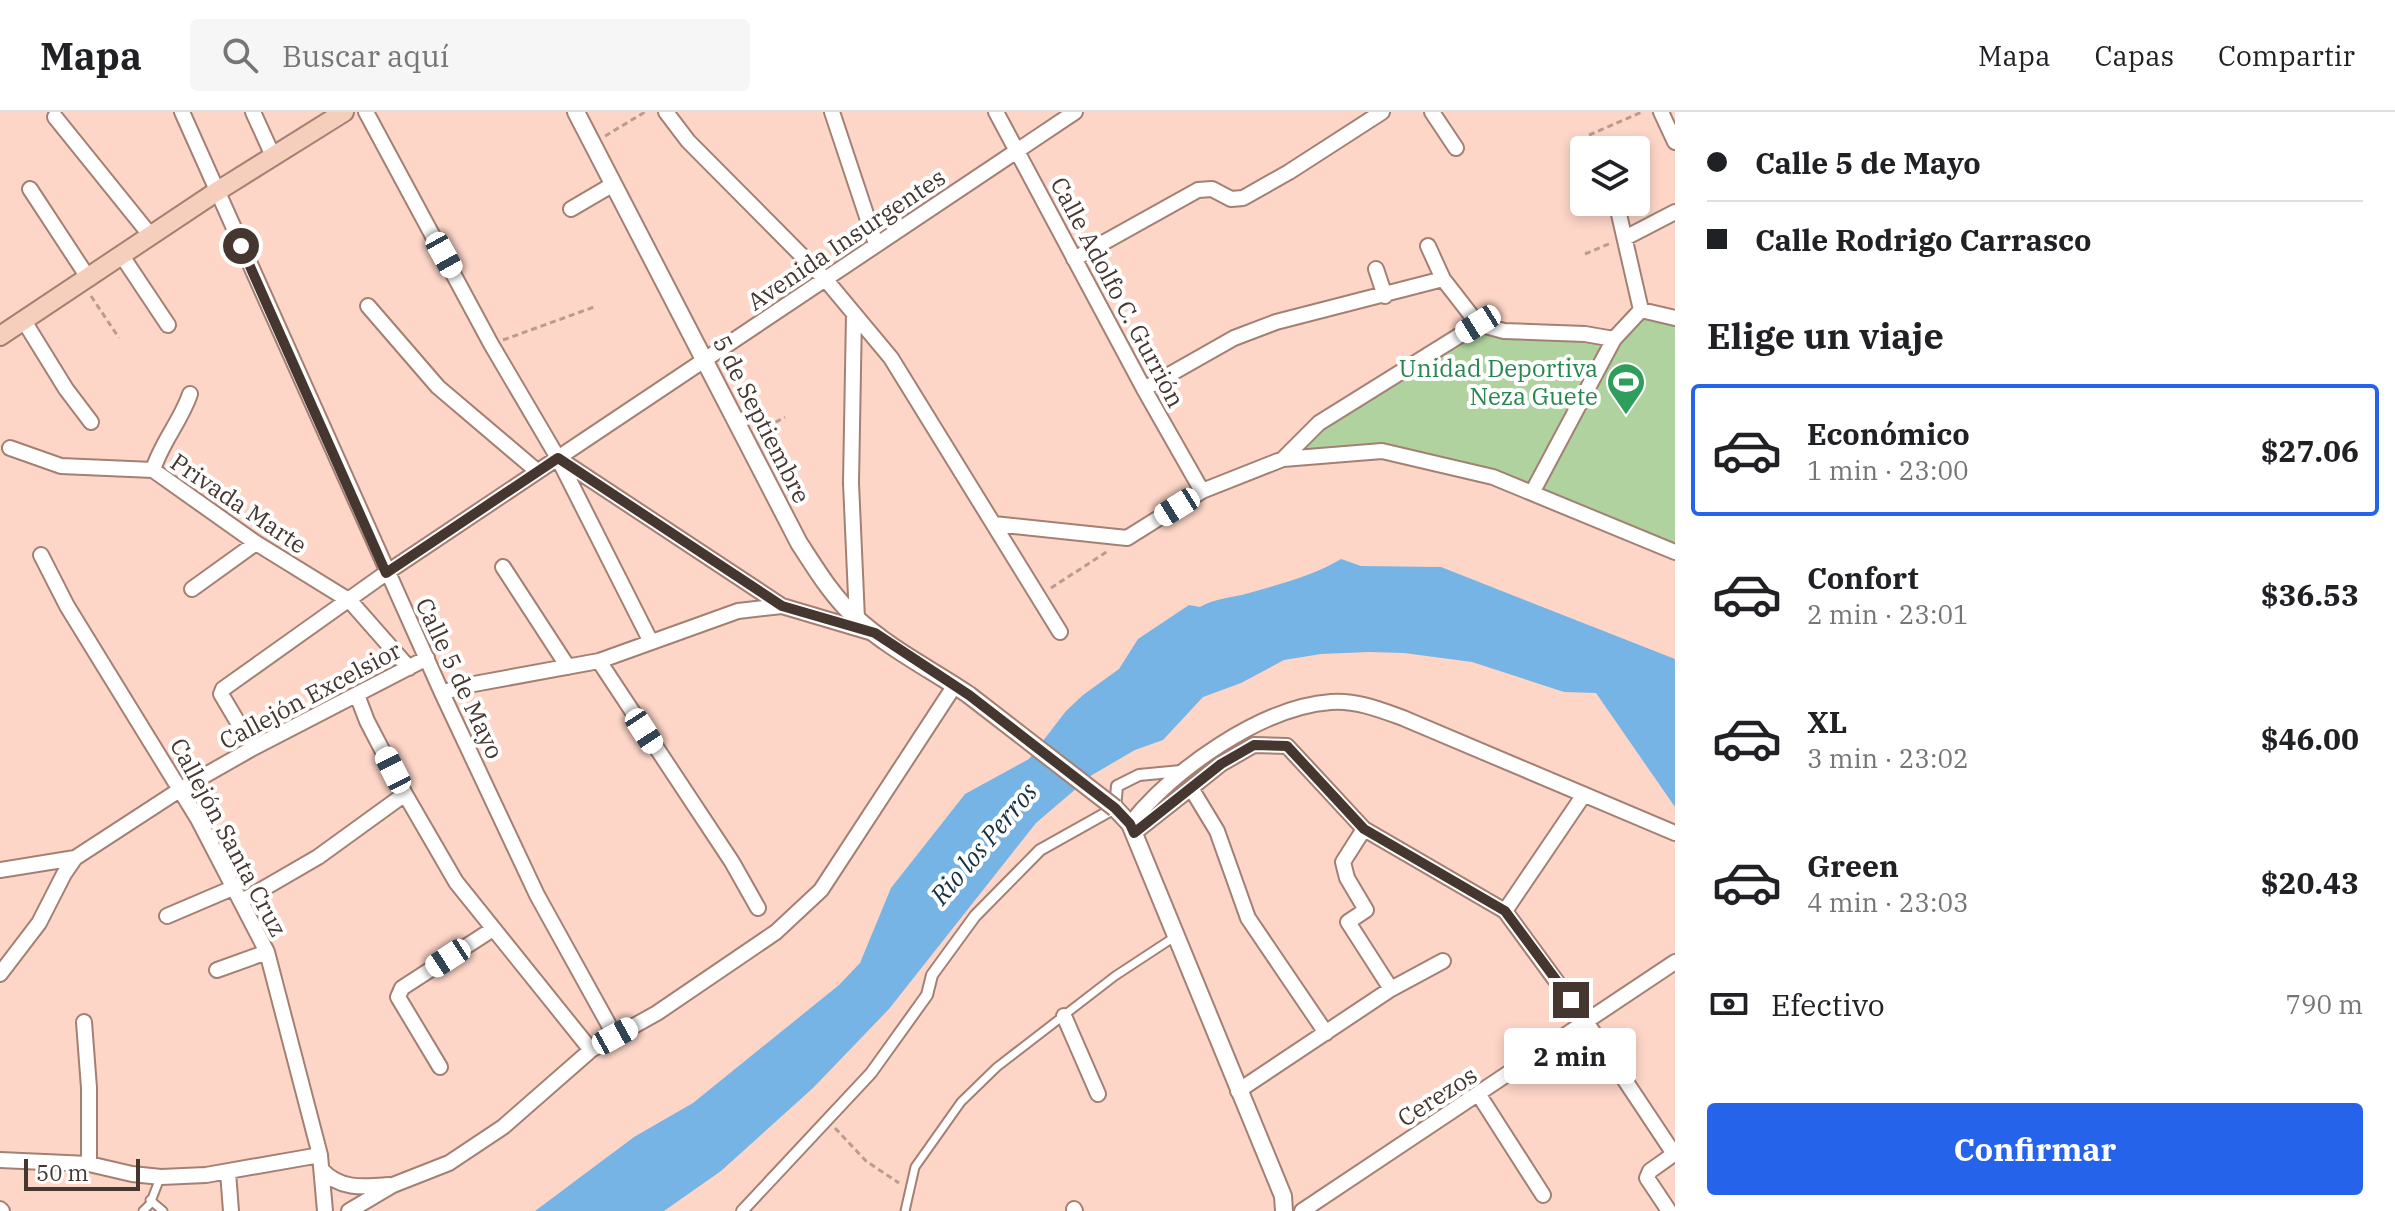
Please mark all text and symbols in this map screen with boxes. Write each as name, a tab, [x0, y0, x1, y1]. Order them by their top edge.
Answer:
search box	[190, 19, 750, 91]
text: Mapa	[40, 31, 142, 80]
icon: search	[218, 33, 262, 77]
text: Buscar aquí	[282, 36, 449, 75]
text: Mapa	[1978, 37, 2051, 74]
text: Capas	[2095, 37, 2174, 74]
text: Compartir	[2218, 37, 2355, 74]
map controls	[1570, 136, 1650, 216]
button: layers	[1570, 136, 1650, 216]
text: Calle 5 de Mayo	[1755, 143, 1981, 182]
street label: Avenida Insurgentes	[741, 161, 951, 317]
street label: Calle Adolfo C. Gurrión	[1044, 171, 1192, 413]
text: Calle Rodrigo Carrasco	[1755, 220, 2091, 259]
route start	[223, 228, 259, 264]
car	[422, 228, 466, 282]
car	[1451, 301, 1505, 347]
text: Elige un viaje	[1707, 312, 1944, 359]
street label: 5 de Septiembre	[706, 330, 818, 508]
place label: Unidad Deportiva Neza Guete	[1399, 352, 1598, 412]
sports icon: Unidad Deportiva Neza Guete	[1605, 361, 1647, 416]
icon: car	[1711, 414, 1783, 486]
text: Económico	[1807, 414, 1970, 453]
text: $27.06	[2261, 431, 2359, 470]
street label: Privada Marte	[165, 446, 313, 560]
text: 1 min · 23:00	[1807, 453, 1969, 487]
car	[1150, 484, 1204, 530]
icon: car	[1711, 558, 1783, 630]
text: Confort	[1807, 558, 1919, 597]
text: $36.53	[2261, 575, 2359, 614]
street label: Calle 5 de Mayo	[409, 592, 511, 764]
text: 2 min · 23:01	[1807, 597, 1969, 631]
street label: Callejón Excelsior	[214, 633, 407, 756]
icon: car	[1711, 702, 1783, 774]
text: XL	[1807, 702, 1847, 741]
car	[621, 704, 667, 758]
text: $46.00	[2261, 719, 2359, 758]
street label: Callejón Santa Cruz	[163, 732, 295, 942]
text: 3 min · 23:02	[1807, 741, 1969, 775]
car	[371, 743, 415, 797]
water label: Rio los Perros	[921, 775, 1044, 912]
icon: car	[1711, 846, 1783, 918]
text: Green	[1807, 846, 1899, 885]
text: $20.43	[2261, 863, 2359, 902]
text: 4 min · 23:03	[1807, 885, 1969, 919]
car	[421, 935, 475, 981]
route end	[1553, 982, 1589, 1018]
icon: cash	[1707, 982, 1751, 1026]
text: Efectivo	[1771, 985, 1885, 1024]
text: 790 m	[2285, 987, 2363, 1021]
car	[588, 1014, 642, 1058]
callout: 2 min	[1505, 1028, 1637, 1084]
text: 2 min	[1534, 1039, 1606, 1073]
street label: Cerezos	[1391, 1058, 1483, 1134]
button: Confirmar	[1707, 1103, 2363, 1195]
scale bar	[24, 1155, 140, 1191]
text: 50 m	[36, 1158, 88, 1187]

